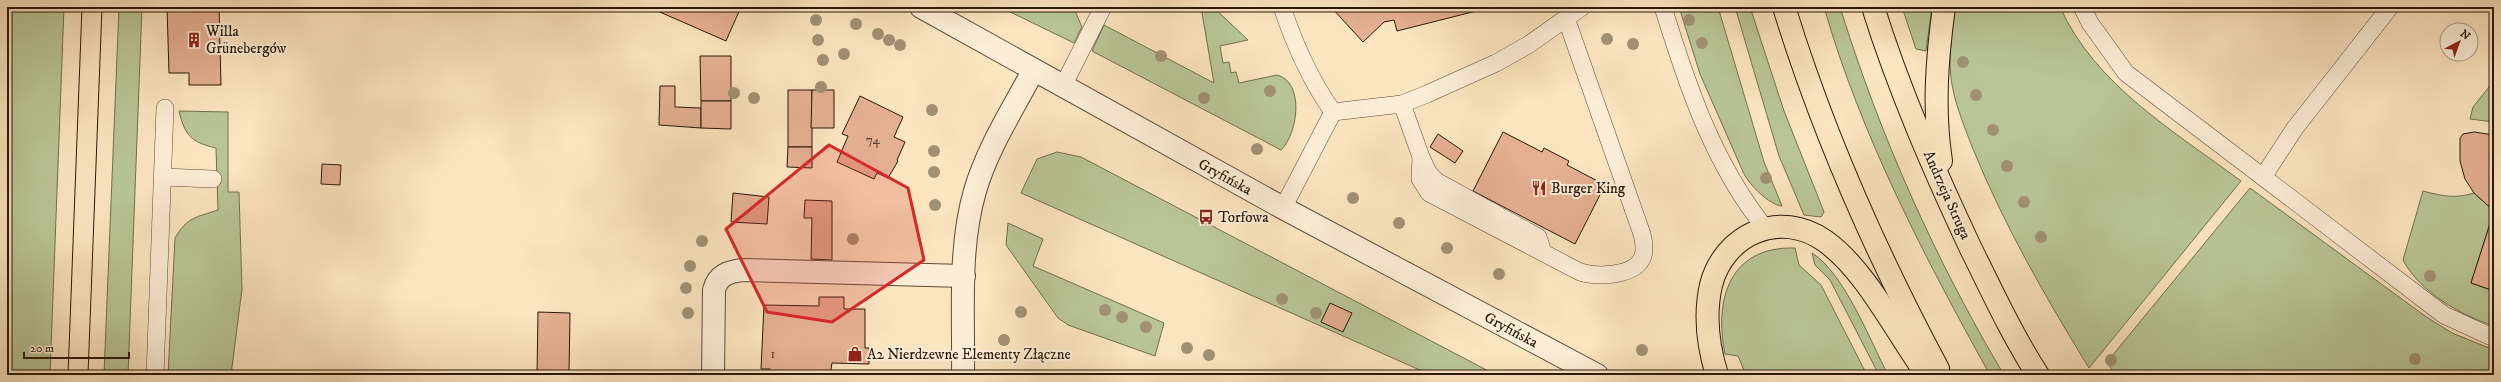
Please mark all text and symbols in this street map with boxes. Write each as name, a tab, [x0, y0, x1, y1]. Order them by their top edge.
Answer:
place label: Willa Grünebergów	[205, 22, 287, 58]
north arrow	[2439, 22, 2479, 62]
text: N	[2457, 27, 2473, 43]
building icon: Willa Grünebergów	[185, 31, 203, 49]
house number: 74	[866, 132, 881, 148]
street label: Andrzeja Struga	[1919, 148, 1975, 243]
street label: Gryfińska	[1195, 155, 1256, 200]
restaurant icon: Burger King	[1530, 179, 1548, 197]
place label: Burger King	[1551, 179, 1626, 198]
bus stop icon: Torfowa	[1197, 208, 1215, 226]
place label: Torfowa	[1218, 208, 1269, 227]
street label: Gryfińska	[1481, 308, 1542, 352]
scale bar	[24, 334, 129, 360]
text: 20 m	[30, 341, 54, 356]
shop icon: A2 Nierdzewne Elementy Złączne	[846, 345, 864, 363]
place label: A2 Nierdzewne Elementy Złączne	[867, 345, 1071, 364]
house number: 1	[771, 346, 776, 362]

